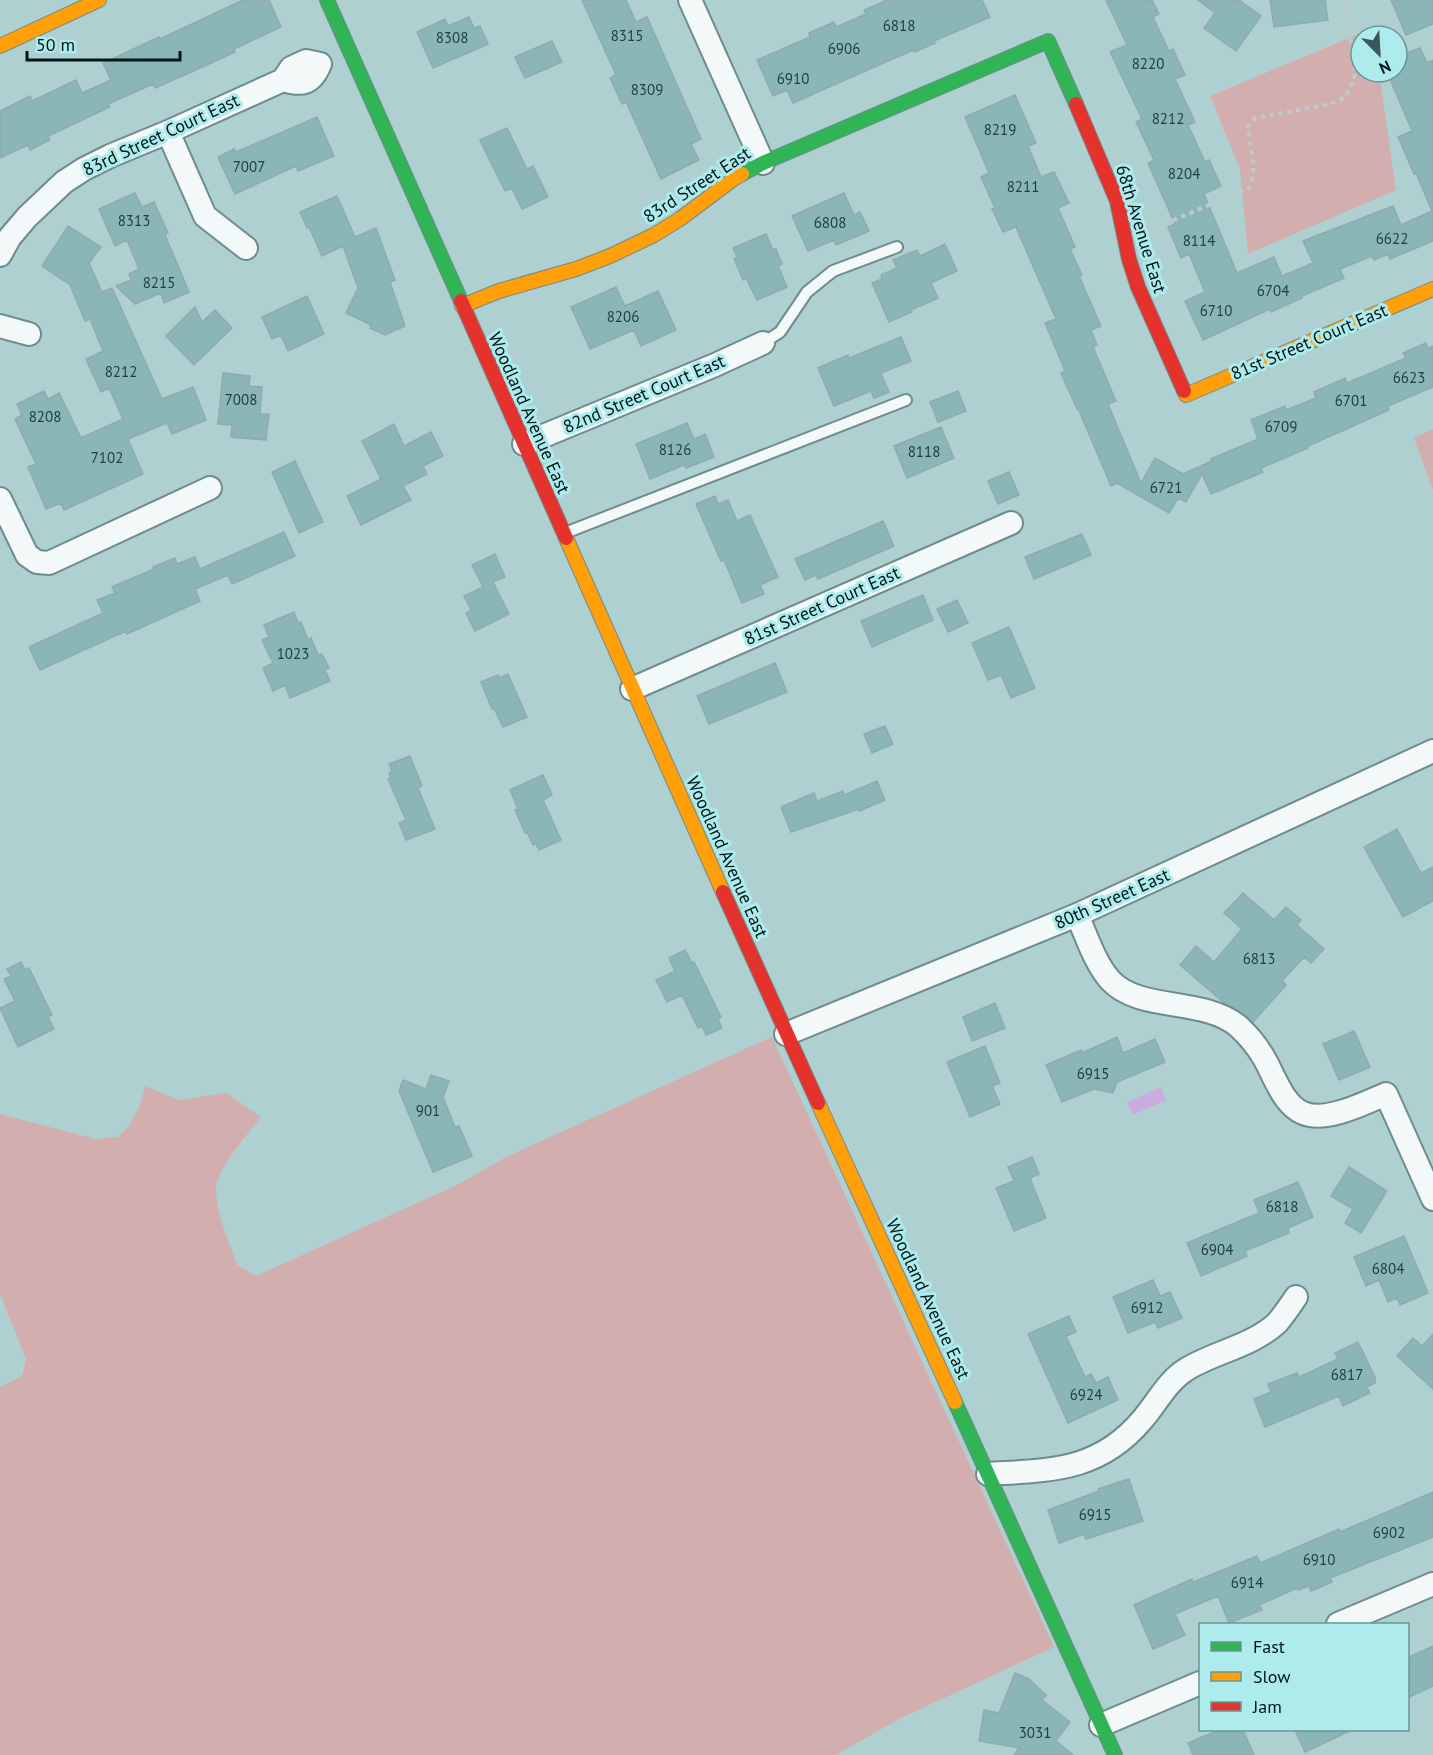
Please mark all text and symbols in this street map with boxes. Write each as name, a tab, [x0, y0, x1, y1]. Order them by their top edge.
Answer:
house number: 6818	[883, 16, 915, 35]
scale bar	[27, 24, 180, 62]
north arrow	[1349, 24, 1409, 84]
house number: 8315	[611, 26, 643, 45]
house number: 8308	[436, 28, 468, 47]
text: 50 m	[36, 33, 75, 56]
house number: 6906	[828, 39, 860, 58]
house number: 8220	[1132, 54, 1164, 73]
text: N	[1376, 56, 1394, 79]
house number: 6910	[777, 69, 809, 88]
house number: 8309	[631, 80, 663, 99]
street label: 83rd Street Court East	[79, 88, 243, 181]
house number: 8212	[1152, 109, 1184, 128]
house number: 8219	[984, 120, 1016, 139]
street label: 83rd Street East	[639, 141, 755, 228]
house number: 7007	[233, 157, 265, 176]
street label: 68th Avenue East	[1111, 162, 1172, 296]
house number: 8204	[1168, 164, 1200, 183]
house number: 8211	[1007, 177, 1039, 196]
house number: 8313	[118, 211, 150, 230]
house number: 6808	[814, 213, 846, 232]
house number: 6622	[1376, 229, 1408, 248]
house number: 8114	[1183, 231, 1215, 250]
house number: 8215	[143, 273, 175, 292]
house number: 6704	[1257, 281, 1289, 300]
street label: 81st Street Court East	[1227, 298, 1390, 385]
house number: 6710	[1200, 301, 1232, 320]
house number: 8206	[607, 307, 639, 326]
street label: Woodland Avenue East	[483, 328, 575, 497]
street label: 82nd Street Court East	[559, 349, 728, 438]
house number: 8212	[105, 362, 137, 381]
house number: 6623	[1393, 368, 1425, 387]
house number: 7008	[225, 390, 257, 409]
house number: 6701	[1335, 391, 1367, 410]
house number: 8208	[29, 407, 61, 426]
house number: 6709	[1265, 417, 1297, 436]
house number: 8126	[659, 440, 691, 459]
house number: 8118	[908, 442, 940, 461]
house number: 7102	[91, 448, 123, 467]
house number: 6721	[1150, 478, 1182, 497]
street label: 81st Street Court East	[741, 561, 903, 650]
house number: 1023	[277, 644, 309, 663]
street label: Woodland Avenue East	[681, 772, 773, 941]
street label: 80th Street East	[1051, 863, 1173, 934]
house number: 6813	[1243, 949, 1275, 968]
house number: 6915	[1077, 1064, 1109, 1083]
house number: 901	[416, 1101, 440, 1120]
house number: 6818	[1266, 1197, 1298, 1216]
street label: Woodland Avenue East	[881, 1215, 976, 1383]
house number: 6904	[1201, 1240, 1233, 1259]
house number: 6804	[1372, 1259, 1404, 1278]
house number: 6912	[1131, 1298, 1163, 1317]
house number: 6817	[1331, 1365, 1363, 1384]
house number: 6924	[1070, 1385, 1102, 1404]
house number: 6915	[1079, 1505, 1111, 1524]
house number: 6902	[1373, 1523, 1405, 1542]
house number: 6910	[1303, 1550, 1335, 1569]
house number: 6914	[1231, 1573, 1263, 1592]
legend	[1199, 1623, 1409, 1731]
text: Fast	[1253, 1635, 1285, 1658]
text: Slow	[1253, 1665, 1291, 1688]
text: Jam	[1252, 1695, 1282, 1718]
house number: 3031	[1019, 1723, 1051, 1742]

